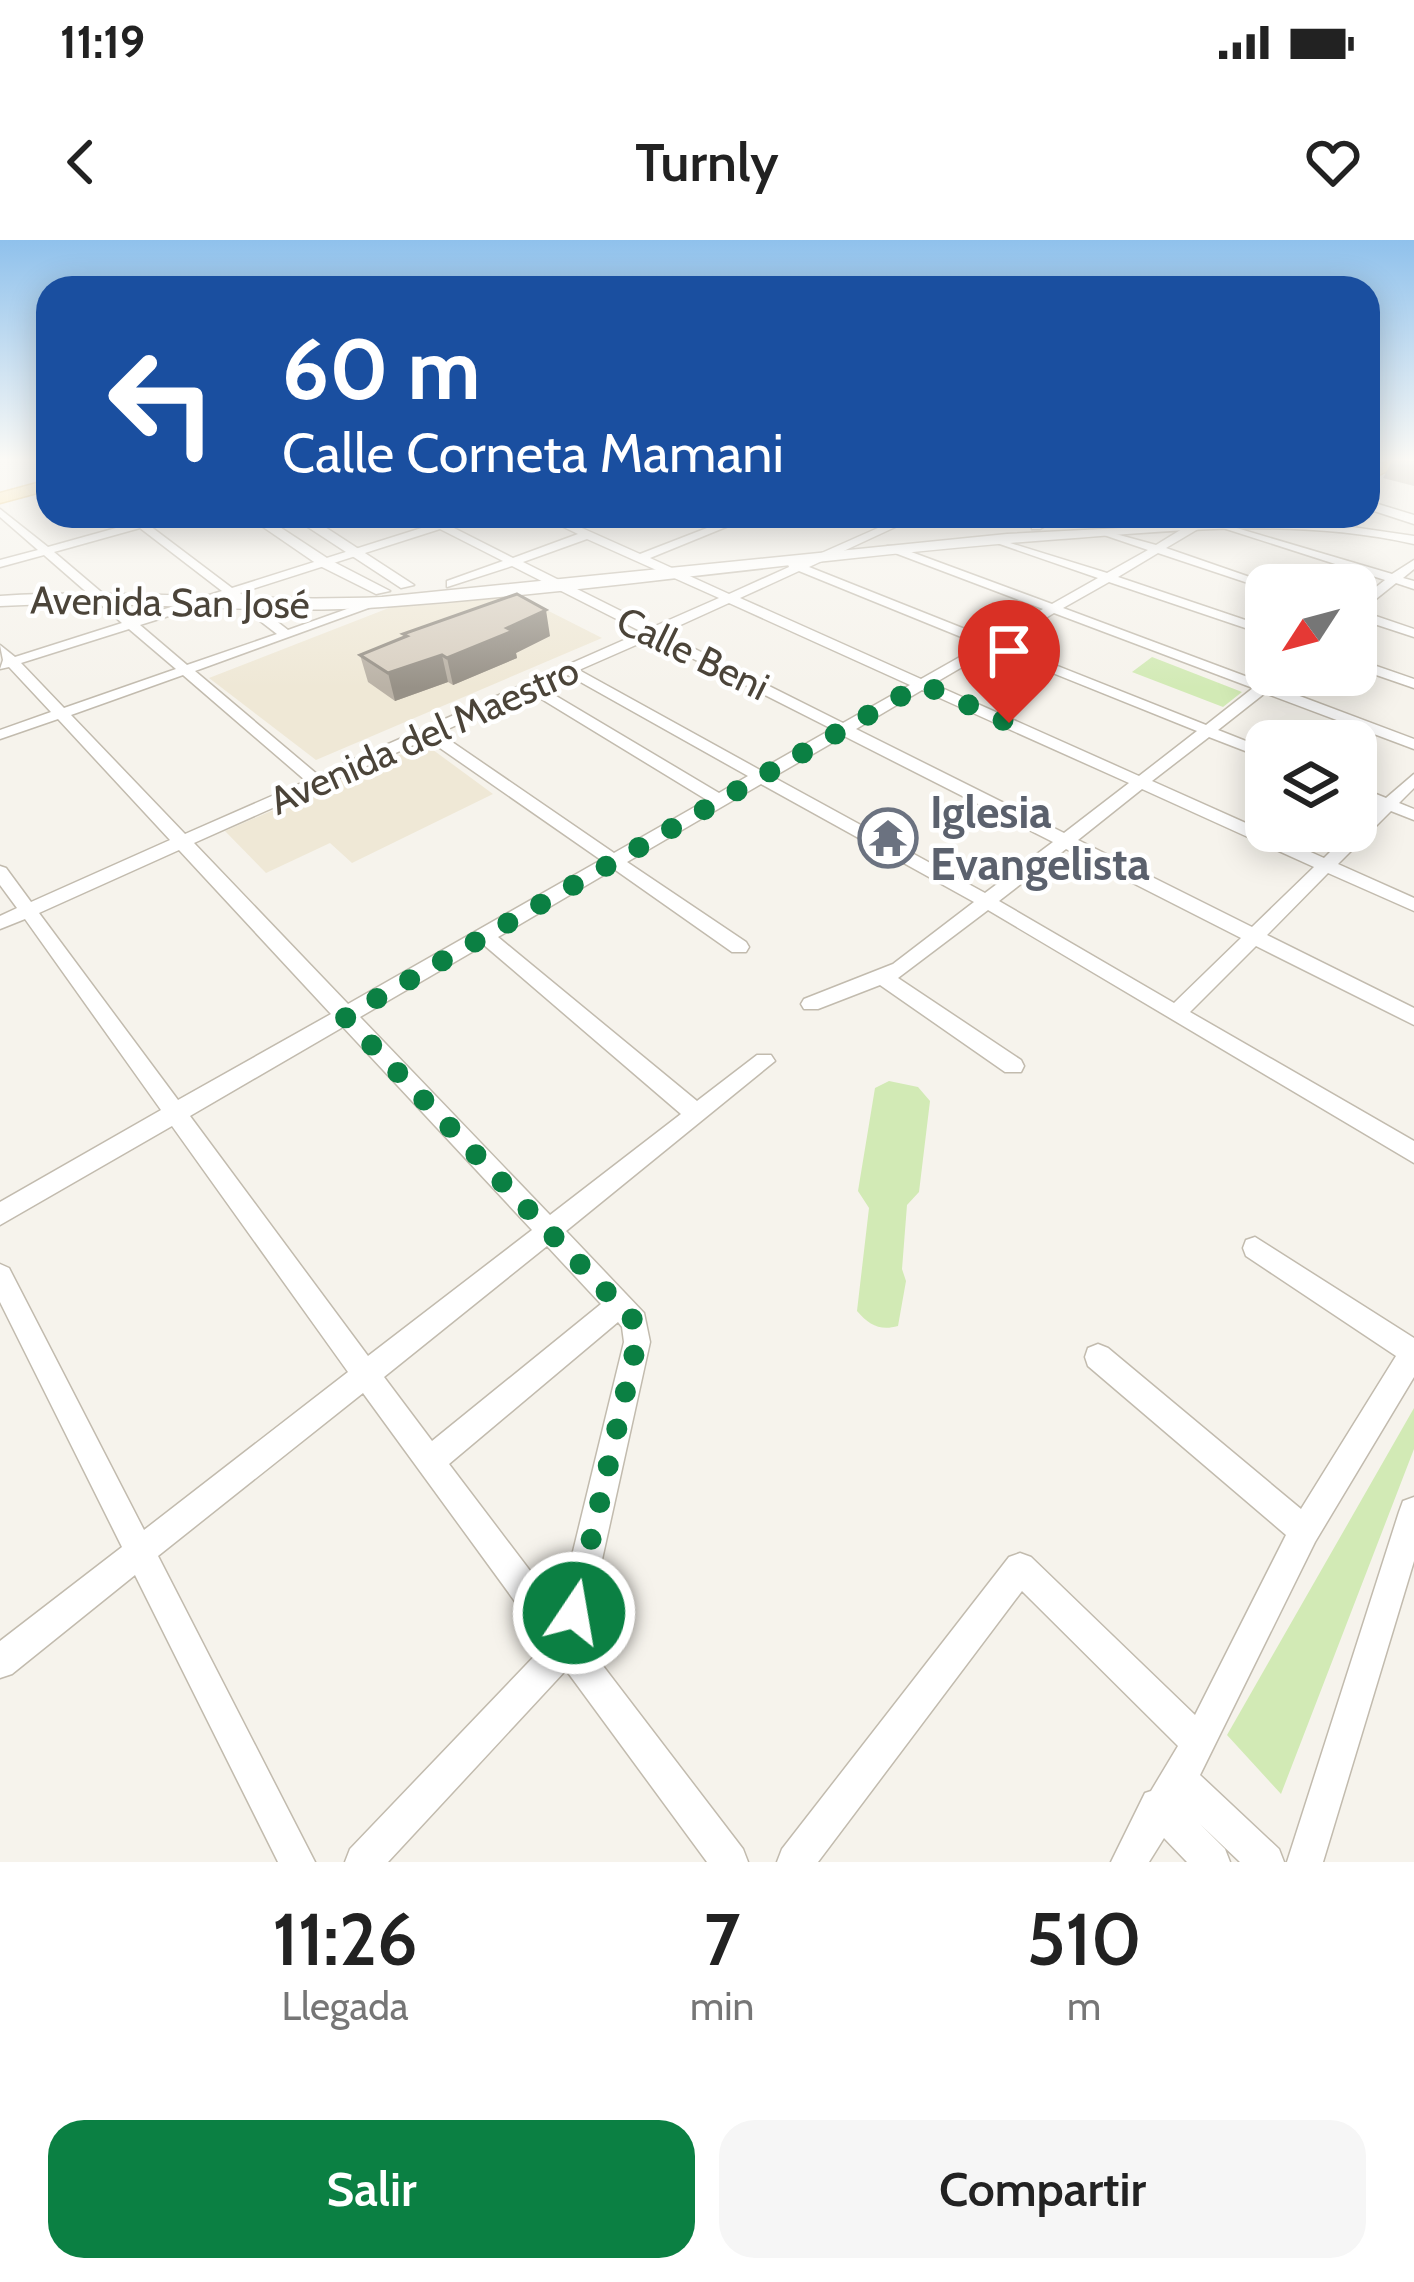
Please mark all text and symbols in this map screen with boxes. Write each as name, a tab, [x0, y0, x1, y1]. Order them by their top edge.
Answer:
text: 11:19	[60, 15, 145, 69]
icon: back	[48, 129, 114, 195]
text: Turnly	[635, 129, 779, 195]
icon: heart	[1300, 129, 1366, 195]
text: 60 m	[282, 318, 480, 420]
icon: left	[84, 324, 240, 480]
text: Calle Corneta Mamani	[282, 420, 784, 486]
north arrow	[1245, 564, 1377, 696]
map controls	[1245, 564, 1377, 852]
street label: Avenida San José	[30, 576, 310, 628]
street label: Calle Beni	[609, 596, 777, 710]
pin	[958, 600, 1060, 723]
icon: arrive	[976, 618, 1042, 684]
street label: Avenida del Maestro	[262, 645, 586, 825]
button: layers	[1245, 720, 1377, 852]
place label: Iglesia Evangelista	[930, 785, 1150, 891]
temple icon: Iglesia Evangelista	[857, 807, 919, 869]
position arrow	[511, 1550, 637, 1676]
text: 11:26	[272, 1896, 418, 1983]
text: 7	[704, 1896, 740, 1983]
text: 510	[1027, 1896, 1142, 1983]
text: Llegada	[281, 1982, 409, 2030]
text: min	[690, 1982, 754, 2030]
text: m	[1067, 1982, 1101, 2030]
button: Salir	[48, 2120, 695, 2258]
button: Compartir	[719, 2120, 1366, 2258]

